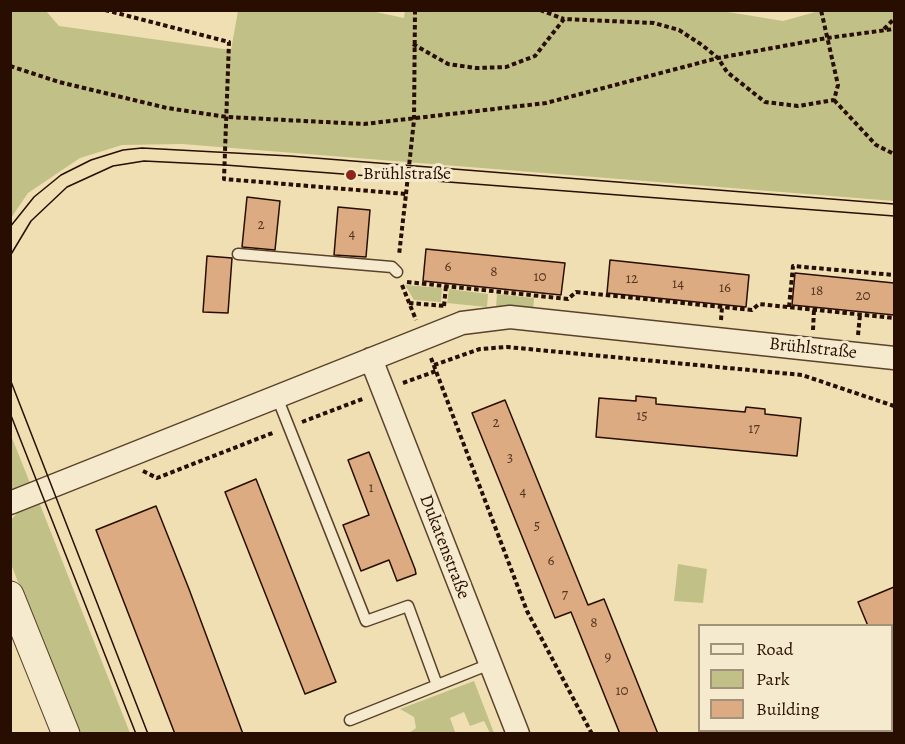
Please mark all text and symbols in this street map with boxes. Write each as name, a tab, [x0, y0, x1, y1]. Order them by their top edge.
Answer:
place label: Brühlstraße	[363, 164, 451, 186]
marker: Brühlstraße	[344, 168, 358, 182]
house number: 2	[257, 216, 265, 234]
house number: 4	[349, 225, 355, 243]
house number: 6	[445, 258, 451, 276]
house number: 8	[490, 263, 498, 281]
house number: 10	[533, 268, 547, 286]
house number: 12	[626, 270, 638, 288]
house number: 14	[672, 275, 684, 293]
house number: 16	[719, 279, 731, 297]
house number: 18	[811, 282, 823, 300]
house number: 20	[855, 287, 871, 305]
street label: Brühlstraße	[768, 334, 858, 364]
house number: 15	[636, 407, 648, 425]
house number: 2	[492, 414, 500, 432]
house number: 17	[748, 420, 760, 438]
house number: 3	[507, 449, 513, 467]
house number: 1	[368, 479, 374, 497]
house number: 4	[520, 483, 526, 501]
street label: Dukatenstraße	[414, 492, 474, 602]
house number: 5	[534, 517, 540, 535]
house number: 6	[548, 552, 554, 570]
house number: 7	[562, 586, 568, 604]
house number: 8	[590, 614, 598, 632]
legend	[698, 624, 893, 732]
text: Road	[756, 637, 793, 661]
house number: 9	[605, 648, 611, 666]
text: Park	[756, 667, 790, 691]
house number: 10	[615, 682, 629, 700]
text: Building	[756, 697, 820, 721]

